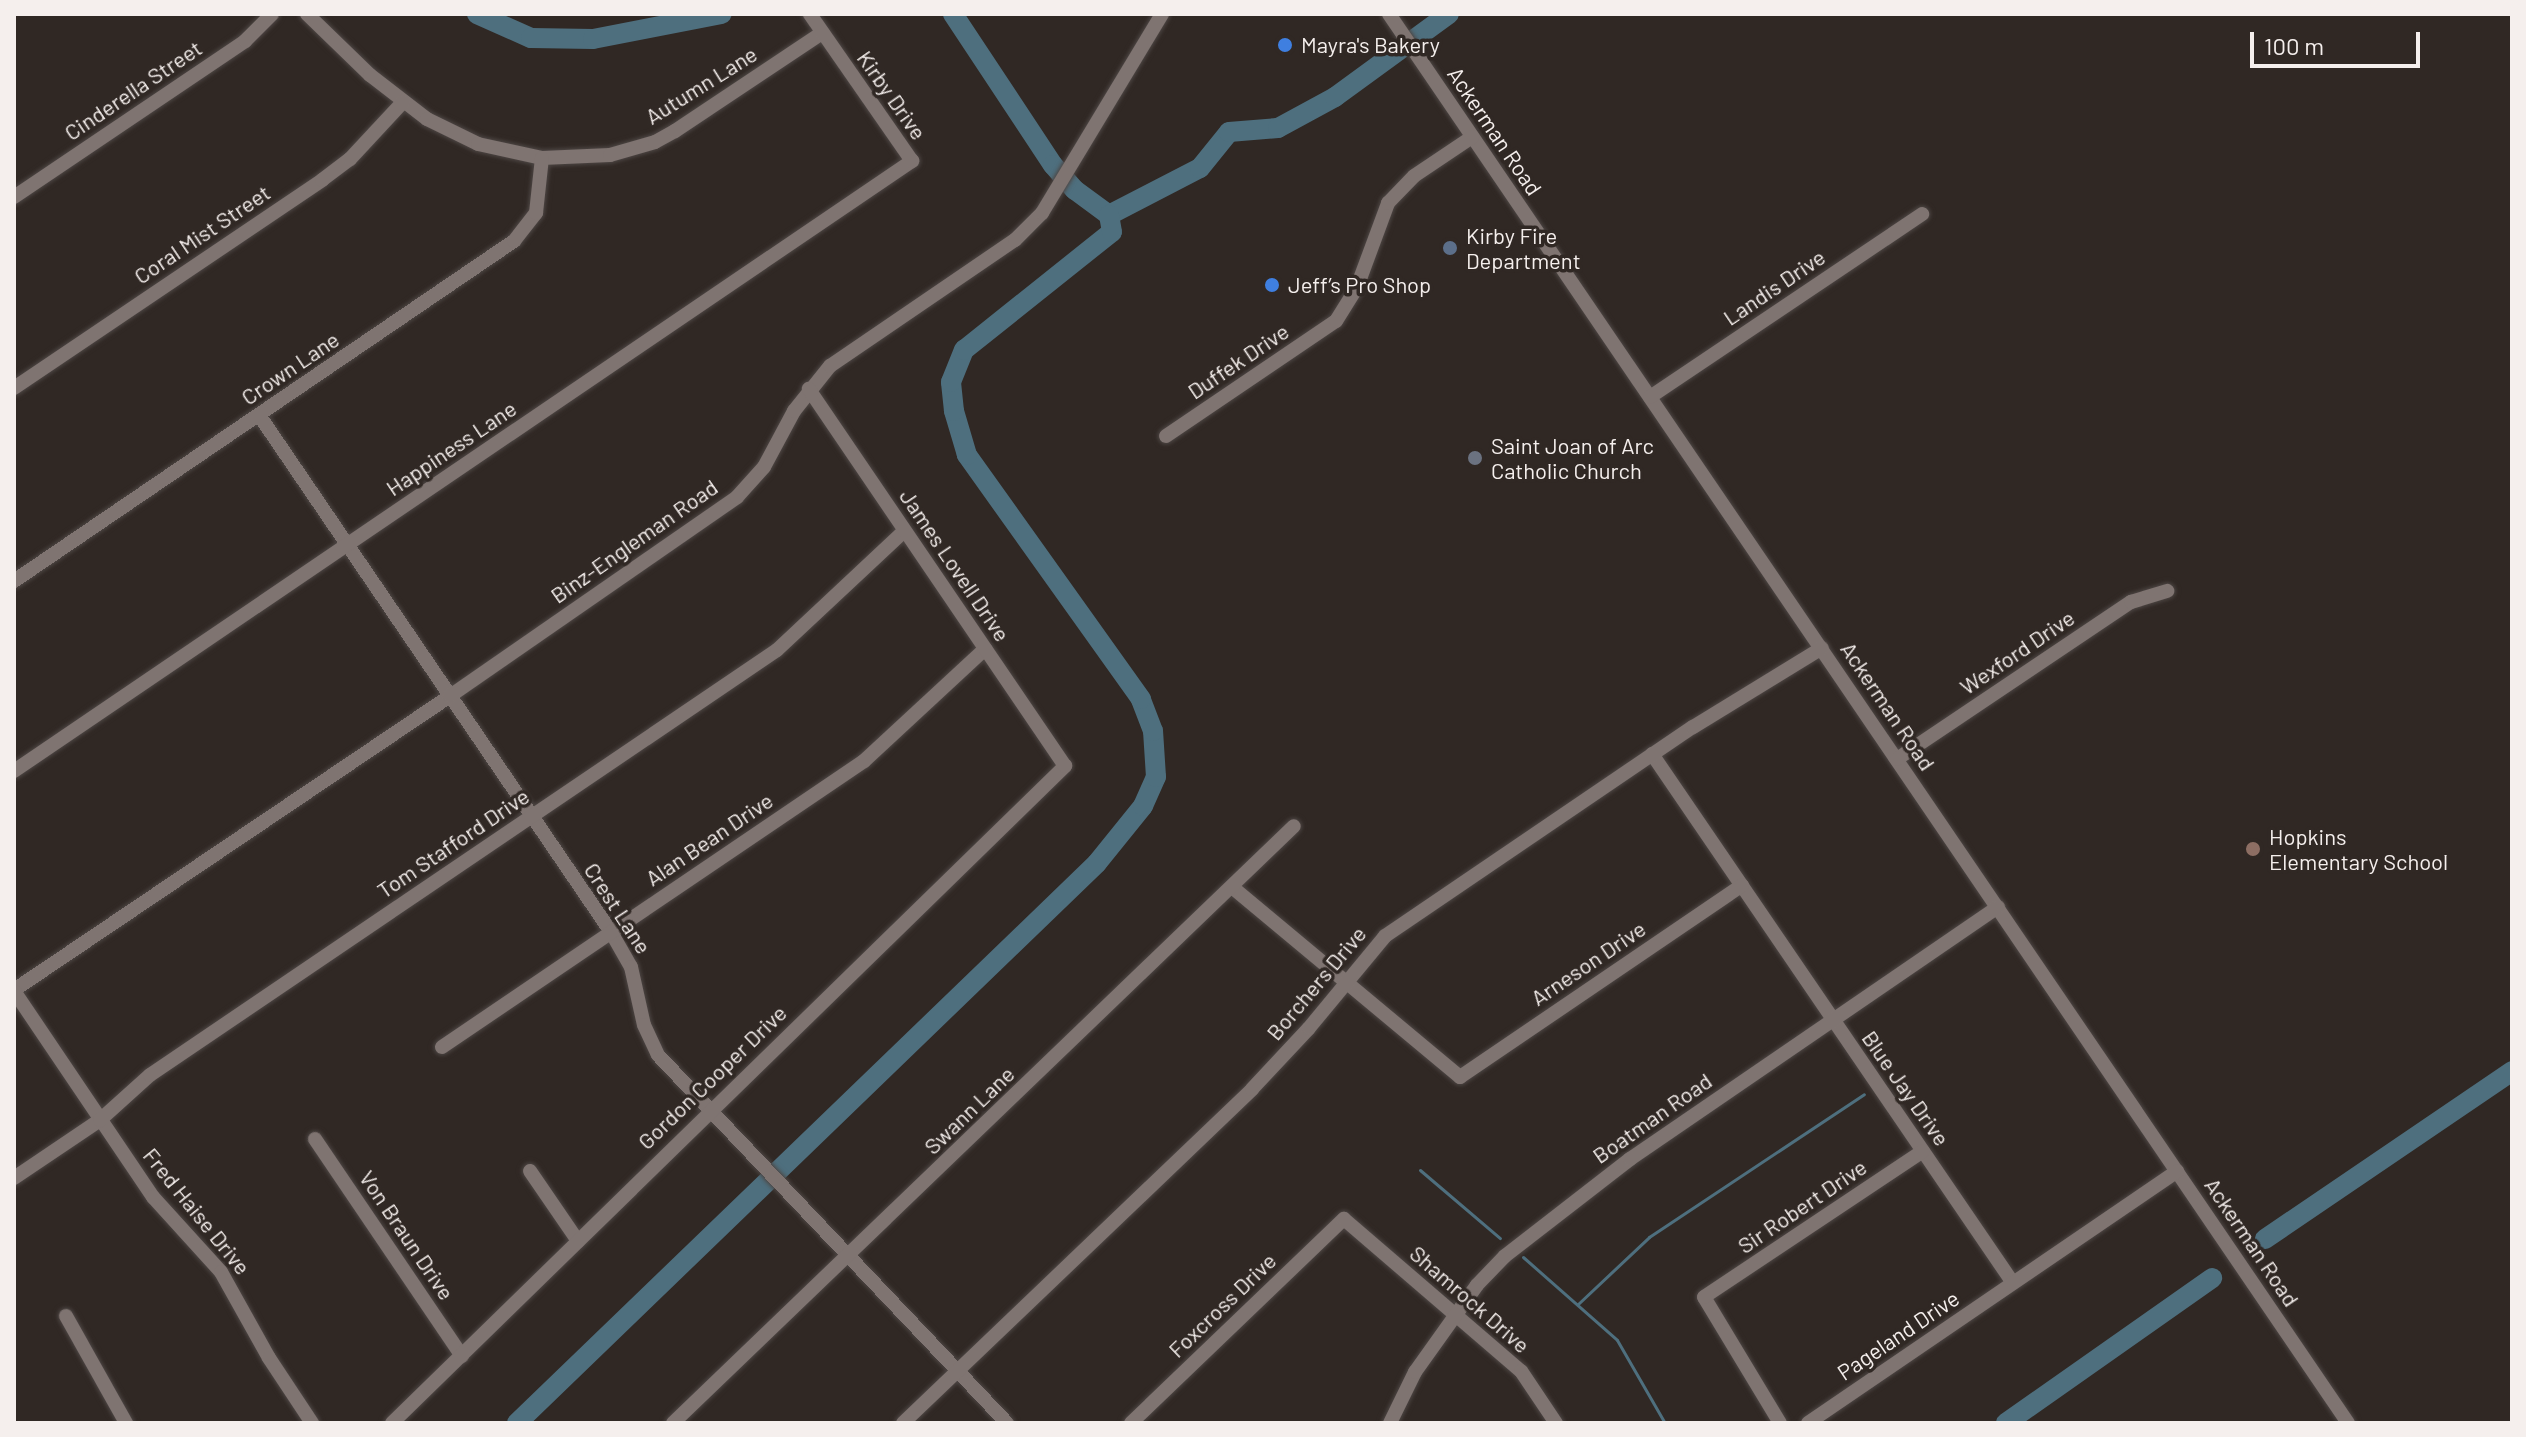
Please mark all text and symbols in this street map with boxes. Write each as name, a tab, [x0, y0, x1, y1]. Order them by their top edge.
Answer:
scale bar	[2254, 16, 2424, 66]
text: 100 m	[2264, 31, 2324, 60]
place label: Mayra's Bakery	[1301, 32, 1440, 58]
street label: Cinderella Street	[59, 34, 207, 146]
marker: Mayra's Bakery	[1276, 36, 1294, 54]
street label: Autumn Lane	[640, 40, 762, 130]
street label: Kirby Drive	[852, 45, 932, 145]
street label: Ackerman Road	[1442, 62, 1548, 200]
street label: Coral Mist Street	[129, 179, 275, 289]
place label: Kirby Fire Department	[1466, 222, 1581, 274]
marker: Kirby Fire Department	[1441, 239, 1459, 257]
street label: Landis Drive	[1718, 243, 1830, 331]
place label: Jeff’s Pro Shop	[1288, 272, 1431, 298]
marker: Jeff’s Pro Shop	[1263, 276, 1281, 294]
street label: Duffek Drive	[1183, 318, 1293, 404]
street label: Crown Lane	[236, 326, 344, 410]
street label: Happiness Lane	[381, 395, 521, 501]
place label: Saint Joan of Arc Catholic Church	[1491, 432, 1654, 484]
marker: Saint Joan of Arc Catholic Church	[1466, 449, 1484, 467]
street label: Binz-Engleman Road	[545, 473, 723, 609]
street label: James Lovell Drive	[894, 484, 1016, 646]
street label: Wexford Drive	[1955, 604, 2079, 700]
street label: Ackerman Road	[1835, 637, 1941, 775]
street label: Tom Stafford Drive	[372, 782, 534, 904]
street label: Alan Bean Drive	[640, 787, 778, 891]
place label: Hopkins Elementary School	[2269, 823, 2448, 874]
marker: Hopkins Elementary School	[2244, 840, 2262, 858]
street label: Crest Lane	[579, 858, 657, 958]
street label: Arneson Drive	[1526, 915, 1650, 1011]
street label: Borchers Drive	[1261, 921, 1371, 1045]
street label: Gordon Cooper Drive	[632, 999, 792, 1155]
street label: Blue Jay Drive	[1857, 1025, 1955, 1151]
street label: Swann Lane	[918, 1061, 1020, 1159]
street label: Boatman Road	[1587, 1067, 1717, 1169]
street label: Fred Haise Drive	[138, 1142, 256, 1280]
street label: Sir Robert Drive	[1733, 1153, 1871, 1259]
street label: Von Braun Drive	[354, 1165, 460, 1305]
street label: Ackerman Road	[2199, 1173, 2305, 1311]
street label: Shamrock Drive	[1405, 1240, 1535, 1358]
street label: Foxcross Drive	[1163, 1247, 1281, 1363]
street label: Pageland Drive	[1832, 1285, 1964, 1385]

